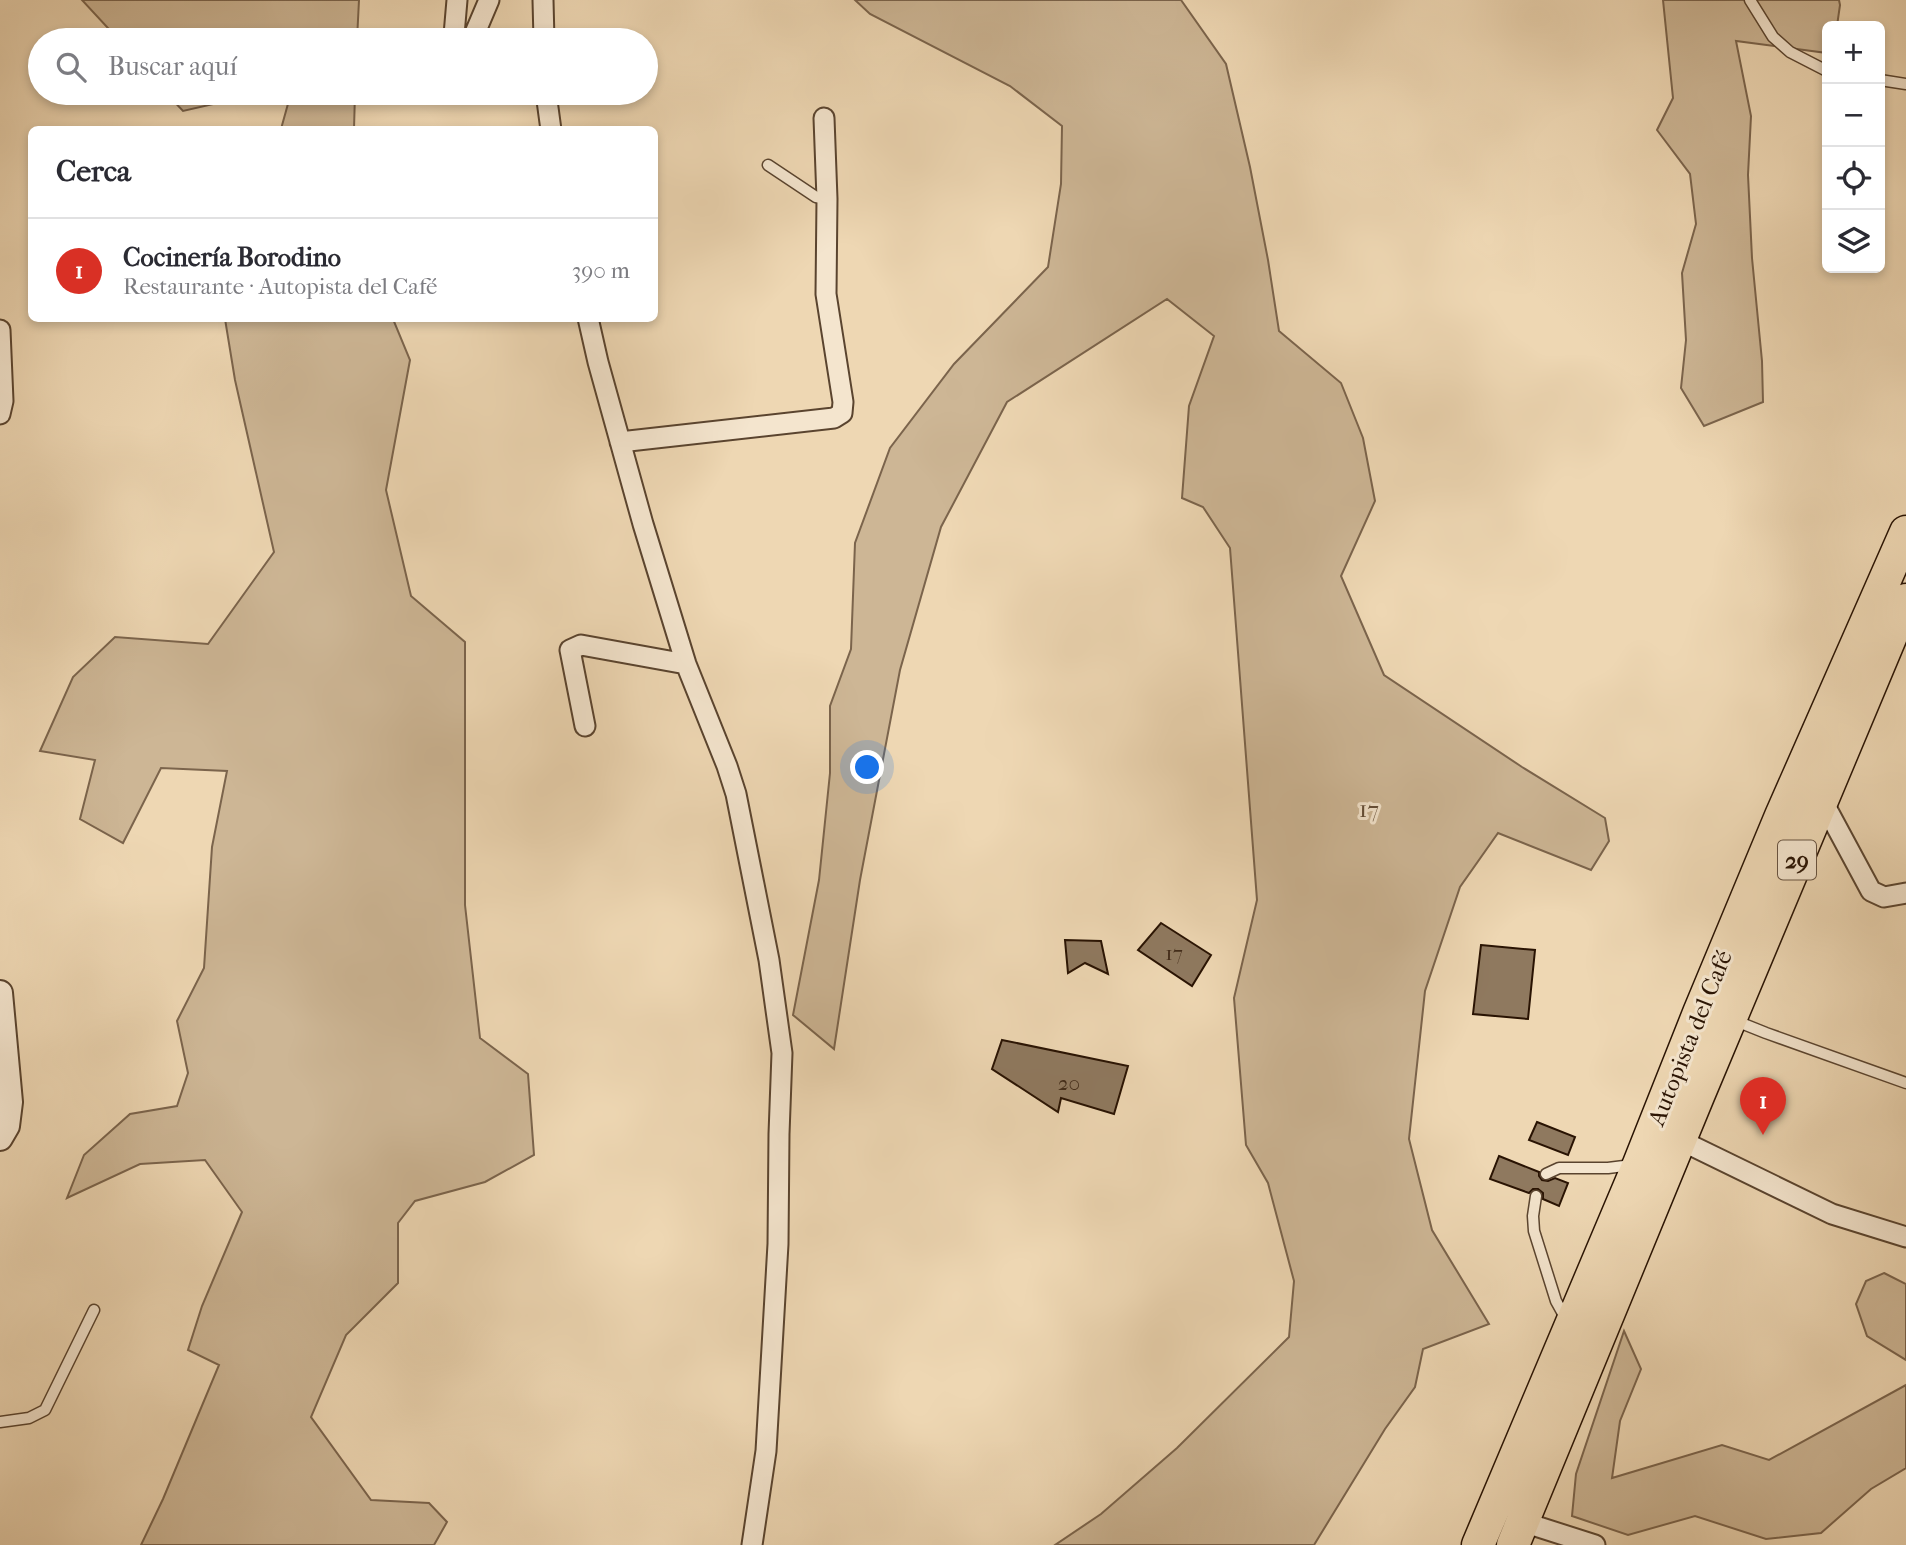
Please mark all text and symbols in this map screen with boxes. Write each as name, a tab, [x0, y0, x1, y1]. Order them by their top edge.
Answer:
map controls	[1822, 21, 1885, 273]
button: +	[1822, 21, 1885, 84]
search box	[28, 28, 658, 105]
icon: search	[52, 48, 90, 86]
text: Buscar aquí	[108, 51, 237, 82]
button: −	[1822, 84, 1885, 147]
button: locate	[1822, 147, 1885, 210]
text: Cerca	[56, 154, 131, 189]
button: layers	[1822, 210, 1885, 273]
text: Cocinería Borodino	[123, 242, 341, 273]
text: 1	[75, 257, 83, 284]
text: 390 m	[572, 257, 630, 284]
text: Restaurante · Autopista del Café	[123, 273, 438, 300]
your location	[850, 750, 884, 784]
park label: 17	[1359, 795, 1379, 823]
road number: 29	[1778, 840, 1816, 880]
house number: 17	[1165, 941, 1183, 965]
street label: Autopista del Café	[1642, 946, 1738, 1131]
house number: 20	[1058, 1071, 1080, 1095]
pin: 1	[1740, 1077, 1786, 1135]

